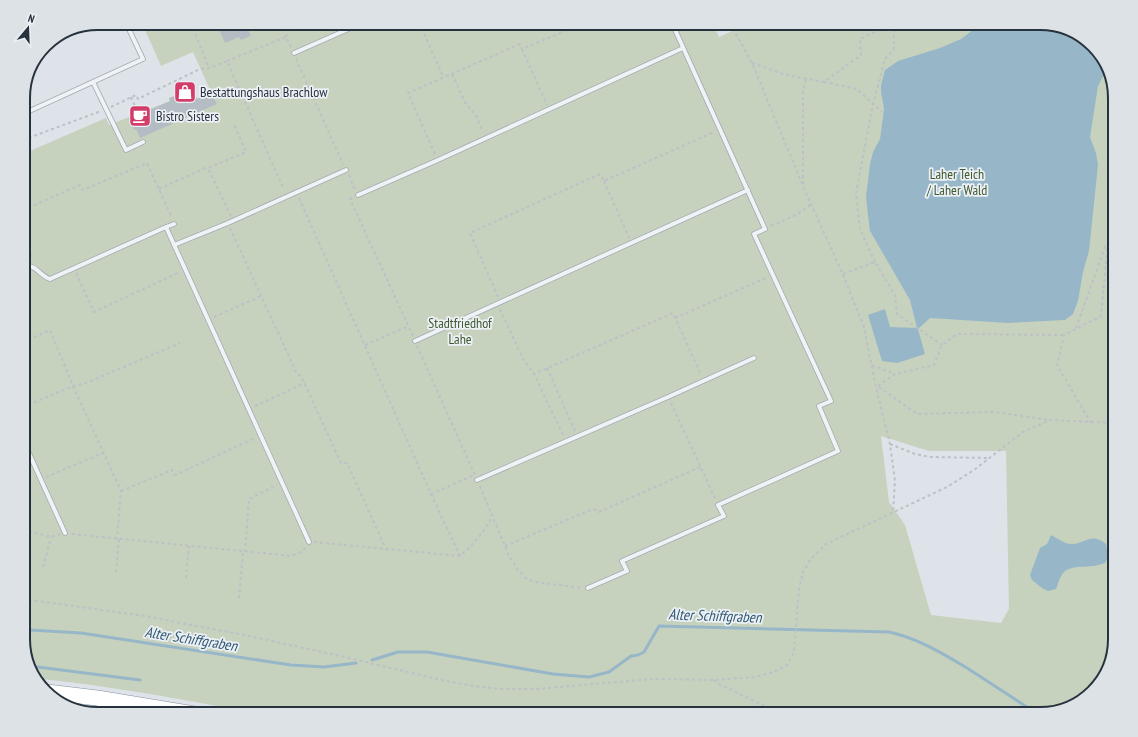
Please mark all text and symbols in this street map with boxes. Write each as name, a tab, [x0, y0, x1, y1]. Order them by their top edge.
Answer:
north arrow	[8, 8, 48, 48]
text: N	[26, 11, 36, 26]
shop icon: Bestattungshaus Brachlow	[172, 79, 198, 105]
place label: Bestattungshaus Brachlow	[200, 83, 328, 101]
cafe icon: Bistro Sisters	[127, 103, 153, 129]
place label: Bistro Sisters	[156, 107, 219, 125]
park label: Laher Teich / Laher Wald	[926, 165, 987, 199]
park label: Stadtfriedhof Lahe	[428, 314, 492, 348]
water label: Alter Schiffgraben	[668, 604, 763, 627]
water label: Alter Schiffgraben	[144, 622, 240, 655]

